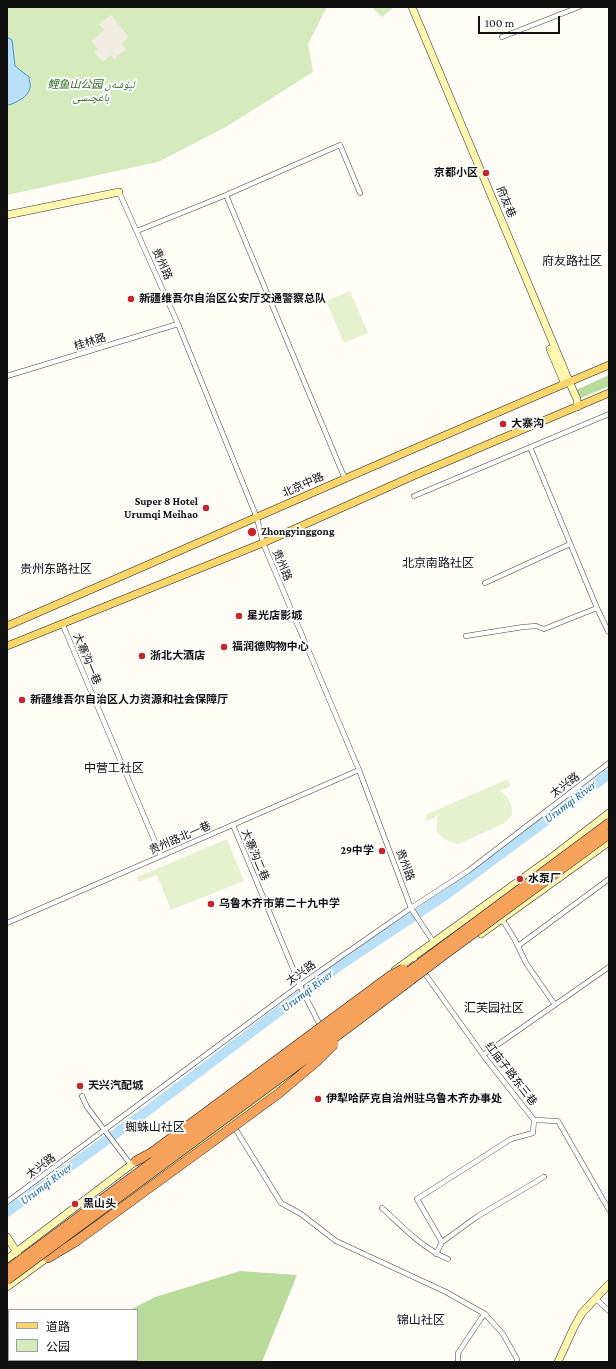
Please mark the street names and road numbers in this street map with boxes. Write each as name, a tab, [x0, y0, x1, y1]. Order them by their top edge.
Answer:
street label: 府友巷	[493, 184, 519, 220]
street label: 贵州路	[149, 246, 175, 282]
street label: 桂林路	[72, 331, 108, 353]
street label: 北京中路	[280, 470, 326, 500]
street label: 贵州路	[269, 547, 295, 583]
street label: 大寨沟一巷	[70, 631, 104, 687]
street label: 太兴路	[548, 770, 582, 800]
street label: 贵州路北一巷	[147, 819, 213, 857]
street label: 大寨沟二巷	[238, 827, 272, 883]
street label: 贵州路	[393, 847, 417, 883]
street label: 太兴路	[284, 958, 318, 988]
street label: 红庙子路东三巷	[482, 1040, 540, 1108]
street label: 太兴路	[24, 1151, 58, 1181]

